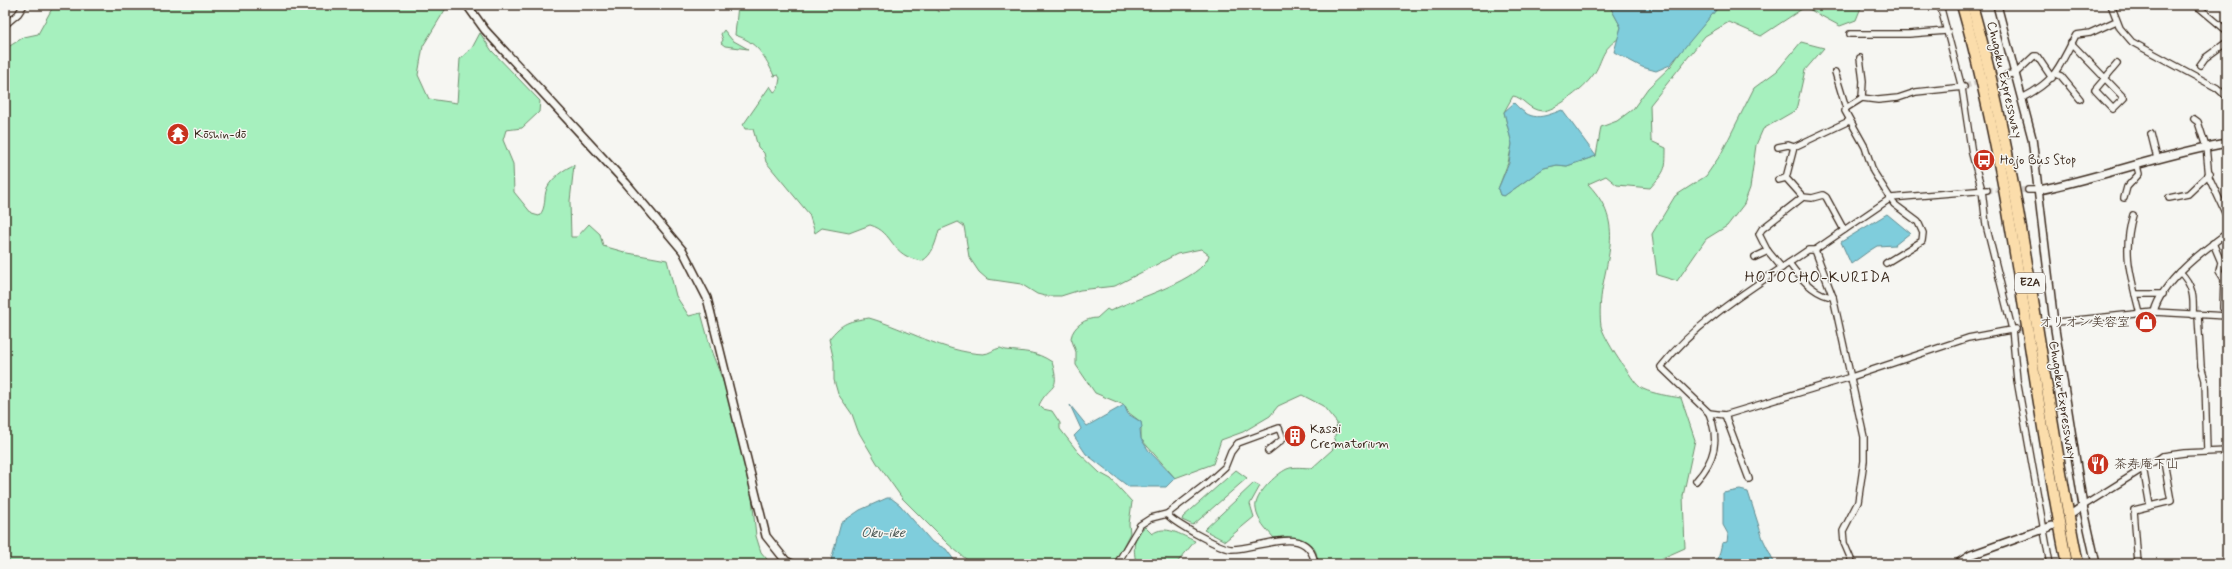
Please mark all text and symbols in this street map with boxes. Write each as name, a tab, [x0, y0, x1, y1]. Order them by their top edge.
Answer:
street label: Chugoku Expressway	[1981, 20, 2026, 140]
temple icon: Kōshin-dō	[165, 121, 191, 147]
place label: Kōshin-dō	[194, 126, 247, 143]
bus stop icon: Hojo Bus Stop	[1971, 147, 1997, 173]
place label: Hojo Bus Stop	[2000, 152, 2076, 169]
district label: HOJOCHO-KURIDA	[1745, 268, 1891, 288]
road number: E2A	[2015, 273, 2045, 293]
shop icon: オリオン美容室	[2133, 309, 2159, 335]
place label: オリオン美容室	[2039, 314, 2130, 331]
street label: Chugoku Expressway	[2043, 340, 2080, 461]
place label: Kasai Crematorium	[1310, 421, 1389, 453]
building icon: Kasai Crematorium	[1282, 423, 1308, 449]
restaurant icon: 茶寿庵下山	[2085, 451, 2111, 477]
place label: 茶寿庵下山	[2114, 456, 2179, 473]
water label: Oku-ike	[861, 524, 906, 542]

